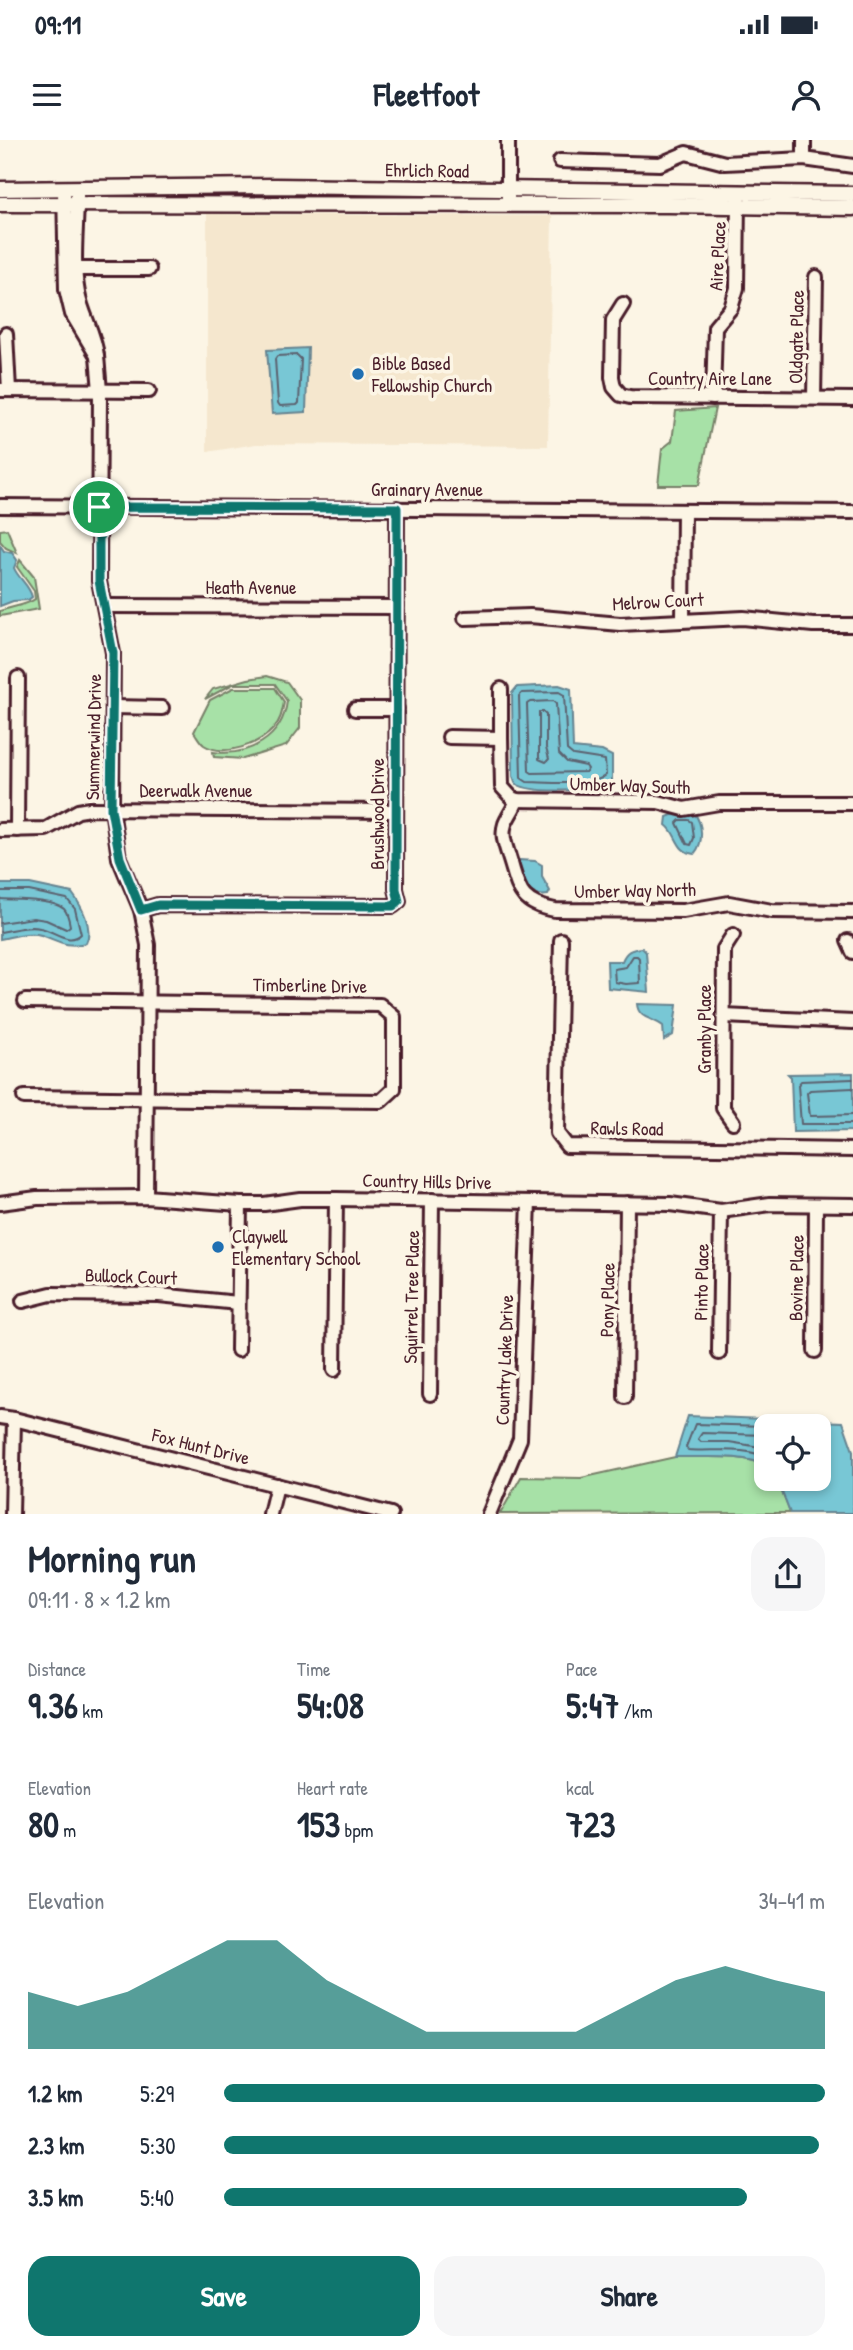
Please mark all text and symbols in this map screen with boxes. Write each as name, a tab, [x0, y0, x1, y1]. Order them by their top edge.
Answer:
text: 09:11	[35, 7, 81, 42]
text: Fleetfoot	[374, 73, 479, 116]
icon: menu	[28, 76, 66, 114]
icon: person	[787, 76, 825, 114]
street label: Ehrlich Road	[385, 156, 470, 184]
street label: Aire Place	[702, 220, 732, 291]
street label: Oldgate Place	[782, 289, 810, 384]
place label: Bible Based Fellowship Church	[371, 350, 492, 398]
street label: Country Aire Lane	[648, 365, 772, 391]
marker: Bible Based Fellowship Church	[350, 366, 366, 382]
street label: Grainary Avenue	[371, 476, 483, 502]
pin	[69, 477, 129, 537]
icon: arrive	[80, 488, 118, 526]
street label: Heath Avenue	[206, 574, 297, 600]
street label: Melrow Court	[612, 586, 705, 616]
street label: Summerwind Drive	[79, 673, 107, 800]
street label: Brushwood Drive	[364, 758, 390, 870]
street label: Umber Way South	[569, 770, 691, 800]
street label: Deerwalk Avenue	[139, 777, 253, 803]
street label: Umber Way North	[574, 876, 696, 904]
street label: Timberline Drive	[253, 971, 368, 999]
street label: Granby Place	[691, 984, 717, 1074]
street label: Rawls Road	[590, 1114, 664, 1142]
street label: Country Hills Drive	[362, 1167, 492, 1195]
place label: Claywell Elementary School	[232, 1223, 361, 1271]
street label: Squirrel Tree Place	[397, 1230, 425, 1364]
street label: Bovine Place	[782, 1234, 810, 1321]
marker: Claywell Elementary School	[210, 1239, 226, 1255]
street label: Pinto Place	[687, 1243, 715, 1321]
street label: Bullock Court	[84, 1261, 178, 1291]
street label: Pony Place	[593, 1262, 621, 1337]
street label: Country Lake Drive	[489, 1294, 519, 1426]
map controls	[754, 1414, 831, 1491]
button: locate	[754, 1414, 831, 1491]
street label: Fox Hunt Drive	[149, 1421, 253, 1471]
text: Morning run	[28, 1532, 196, 1584]
button: share	[751, 1537, 825, 1611]
text: 09:11 · 8 × 1.2 km	[28, 1584, 170, 1615]
text: Distance	[28, 1656, 86, 1682]
text: Time	[297, 1656, 331, 1682]
text: Pace	[566, 1656, 598, 1682]
text: 9.36	[28, 1682, 78, 1729]
text: 54:08	[297, 1682, 364, 1729]
text: 5:47	[566, 1682, 619, 1729]
text: km	[78, 1698, 103, 1724]
text: /km	[619, 1698, 653, 1724]
text: Elevation	[28, 1775, 91, 1801]
text: Heart rate	[297, 1775, 368, 1801]
text: kcal	[566, 1775, 594, 1801]
text: 80	[28, 1801, 59, 1848]
text: 153	[297, 1801, 340, 1848]
text: 723	[566, 1801, 615, 1848]
text: m	[59, 1817, 76, 1843]
text: bpm	[340, 1817, 373, 1843]
text: Elevation	[28, 1885, 104, 1916]
text: 34–41 m	[759, 1885, 825, 1916]
text: 1.2 km	[28, 2078, 83, 2109]
text: 5:29	[140, 2078, 174, 2109]
text: 2.3 km	[28, 2130, 84, 2161]
text: 5:30	[140, 2130, 176, 2161]
text: 3.5 km	[28, 2182, 83, 2213]
text: 5:40	[140, 2182, 174, 2213]
button: Save	[28, 2256, 420, 2336]
button: Share	[434, 2256, 825, 2336]

